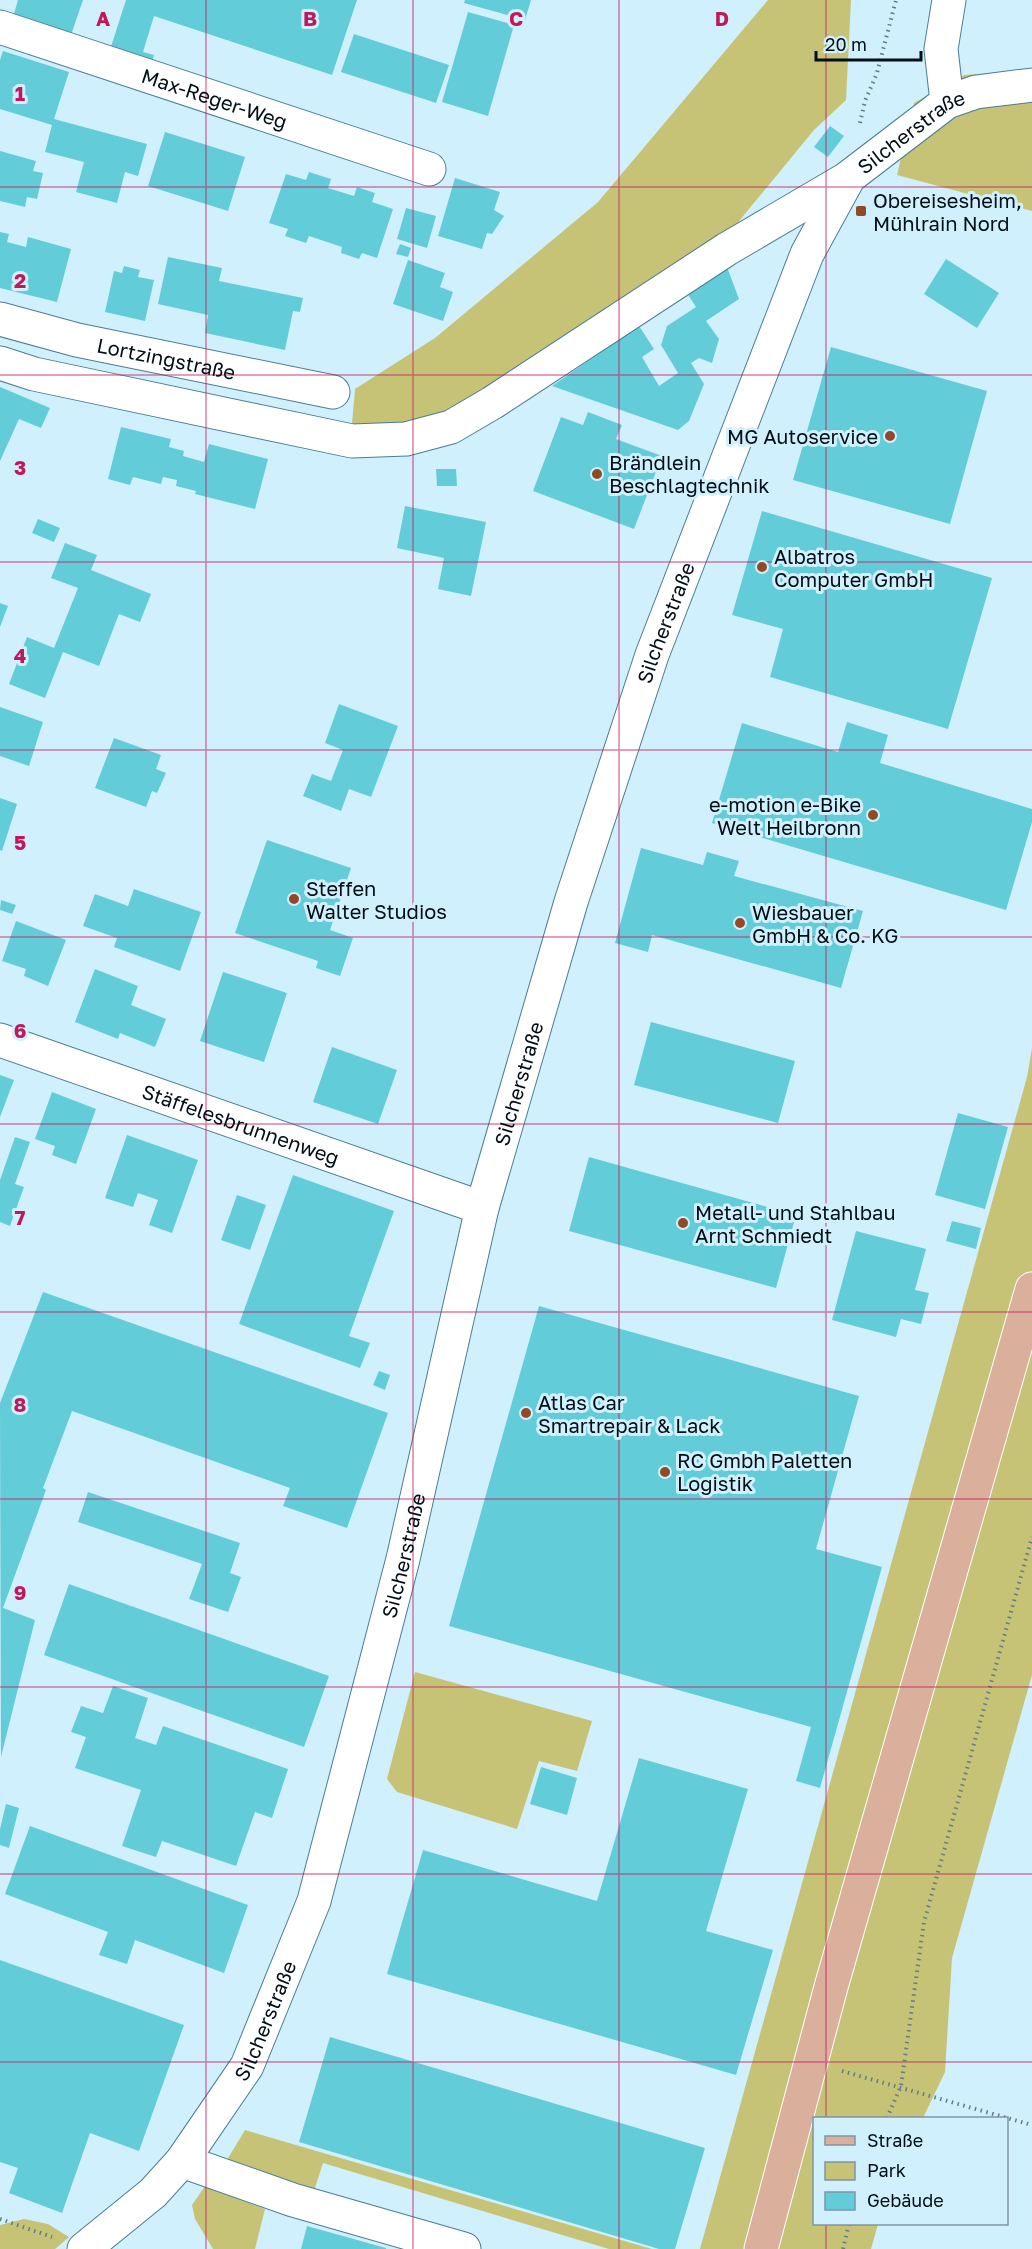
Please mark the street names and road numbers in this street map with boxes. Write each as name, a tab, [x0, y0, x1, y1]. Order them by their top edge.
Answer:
street label: Max-Reger-Weg	[139, 63, 290, 133]
street label: Silcherstraße	[852, 85, 968, 178]
street label: Lortzingstraße	[95, 332, 238, 384]
street label: Silcherstraße	[632, 558, 699, 686]
street label: Silcherstraße	[489, 1019, 548, 1148]
street label: Stäffelesbrunnenweg	[139, 1079, 342, 1169]
street label: Silcherstraße	[376, 1491, 429, 1621]
street label: Silcherstraße	[229, 1957, 301, 2085]

